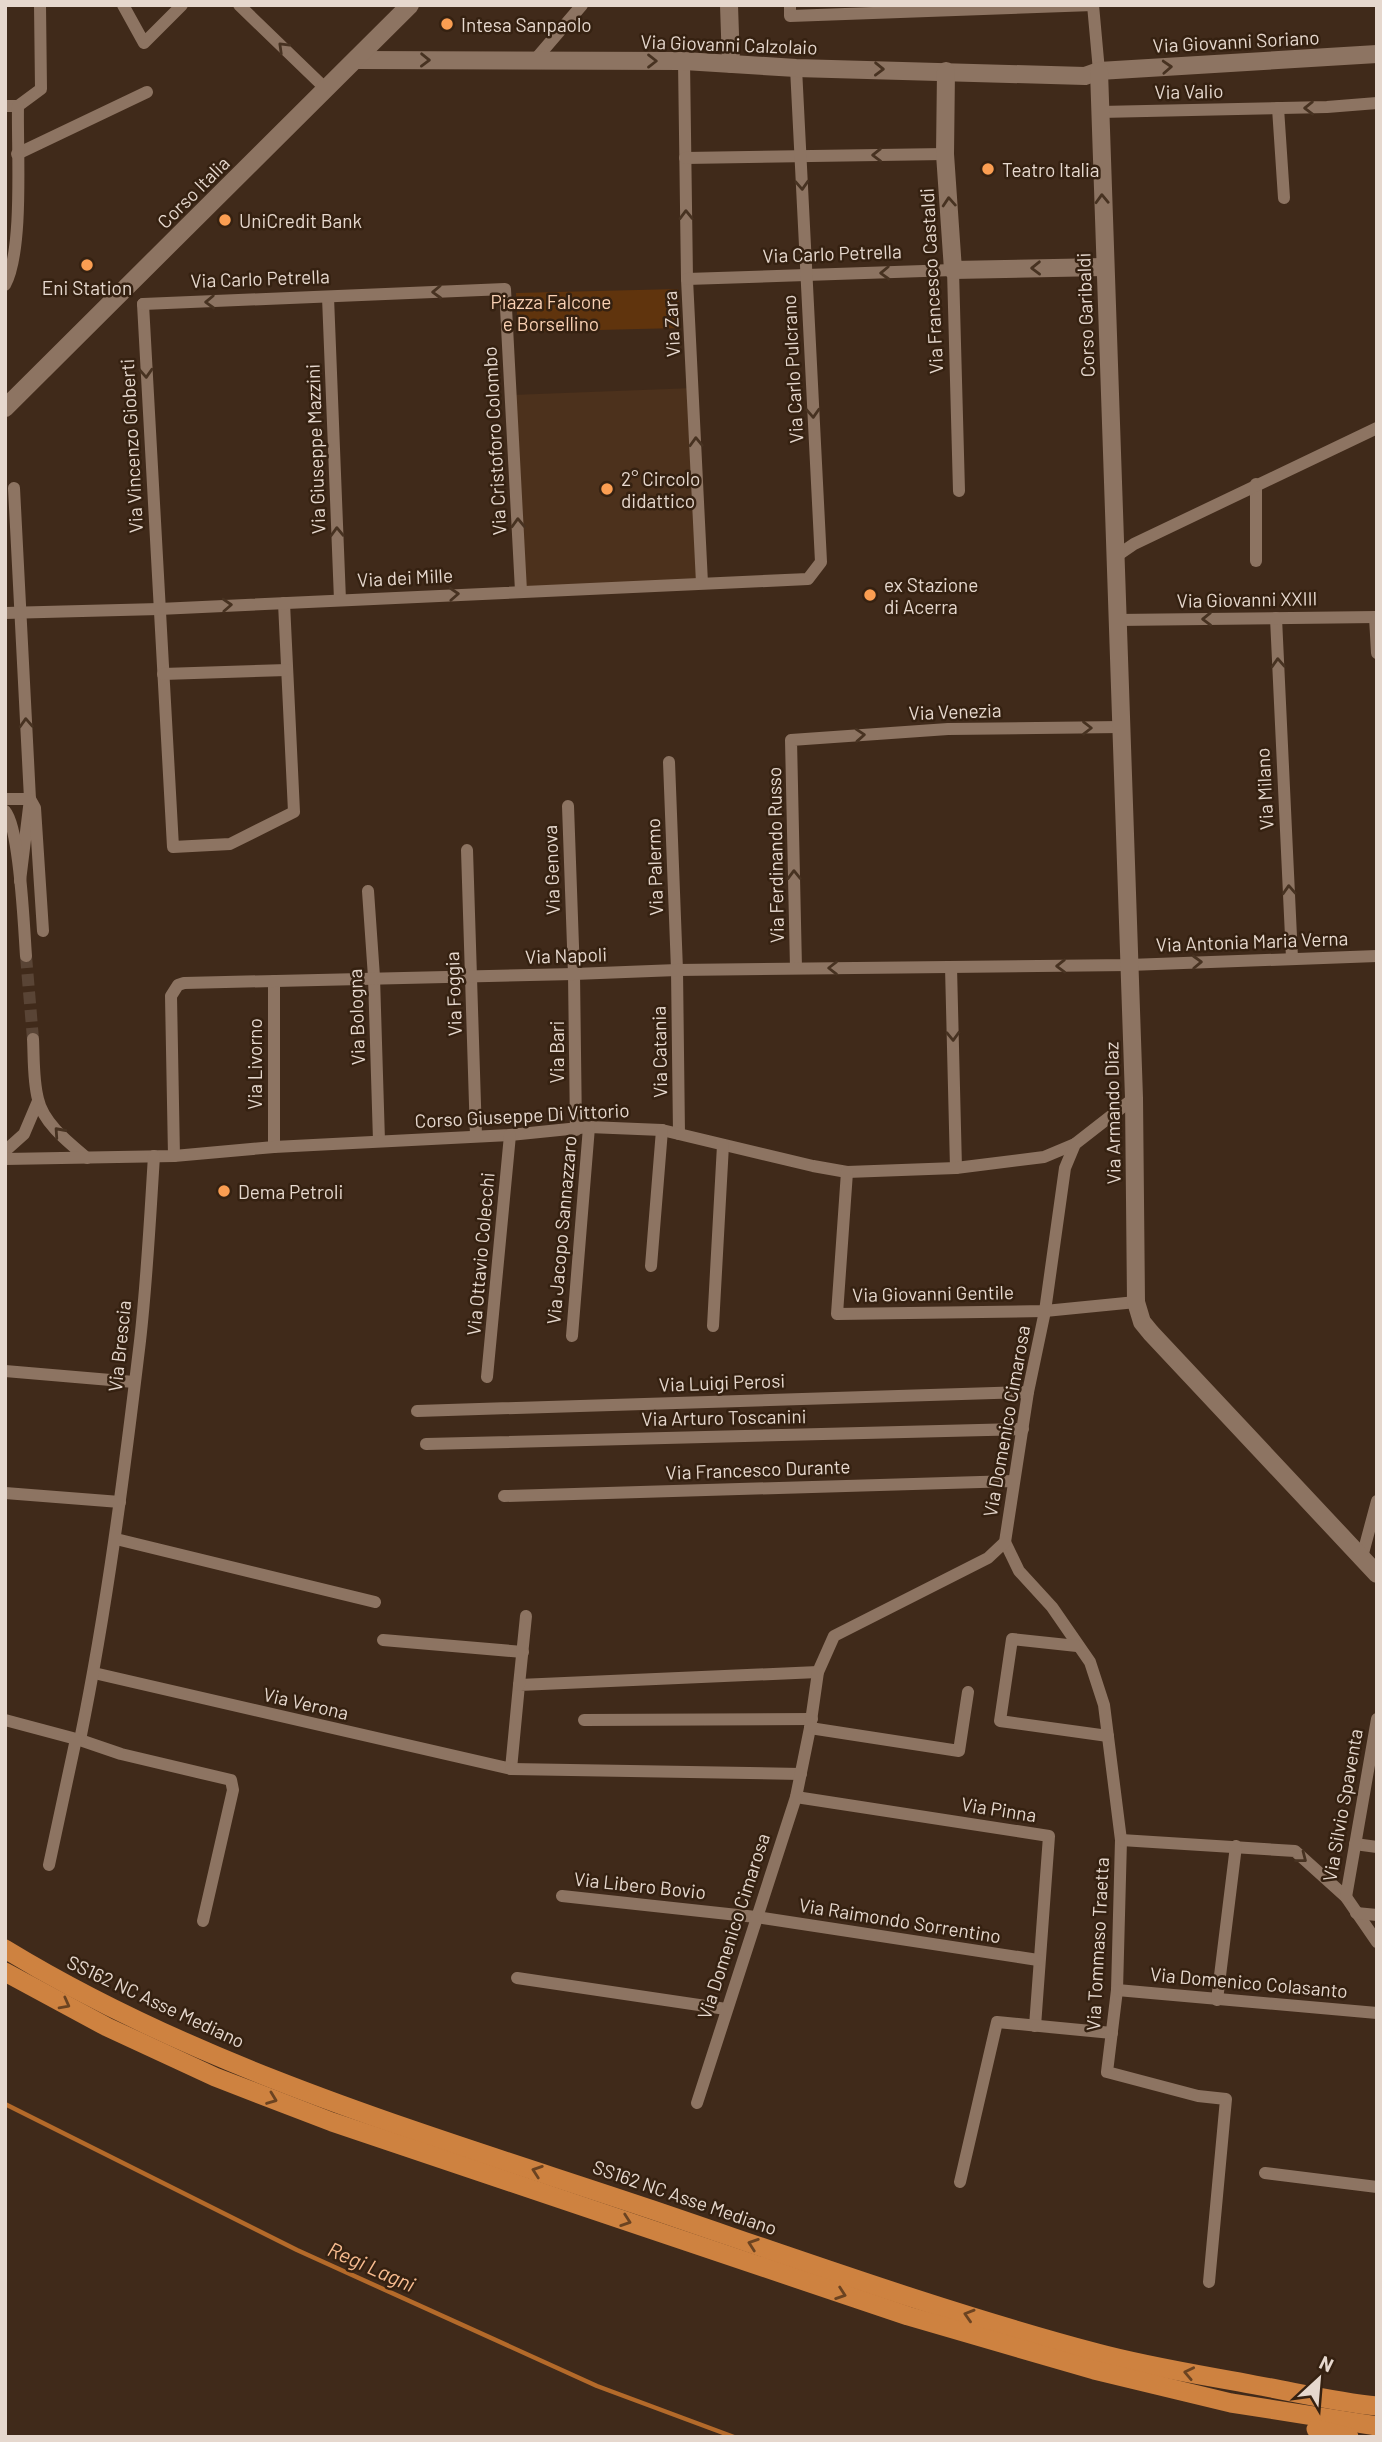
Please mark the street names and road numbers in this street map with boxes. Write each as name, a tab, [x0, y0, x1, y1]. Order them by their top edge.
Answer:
street label: Via Giovanni Soriano	[1152, 25, 1320, 57]
street label: Via Giovanni Calzolaio	[640, 29, 818, 59]
street label: Via Valio	[1154, 79, 1224, 103]
street label: Corso Italia	[152, 151, 234, 233]
street label: Via Francesco Castaldi	[915, 187, 947, 375]
street label: Via Carlo Petrella	[762, 239, 902, 267]
street label: Corso Garibaldi	[1071, 252, 1099, 378]
street label: Via Carlo Petrella	[190, 264, 330, 292]
street label: Via Zara	[658, 290, 684, 358]
street label: Via Carlo Pulcrano	[777, 294, 807, 444]
street label: Via Cristoforo Colombo	[478, 346, 510, 536]
street label: Via Vincenzo Gioberti	[115, 358, 147, 534]
street label: Via Giuseppe Mazzini	[301, 363, 329, 535]
street label: Via dei Mille	[356, 563, 454, 591]
street label: Via Giovanni XXIII	[1176, 586, 1318, 612]
street label: Via Venezia	[908, 698, 1002, 724]
street label: Via Milano	[1250, 747, 1278, 831]
street label: Via Ferdinando Russo	[762, 767, 788, 943]
street label: Via Palermo	[641, 818, 667, 916]
street label: Via Genova	[538, 825, 564, 915]
street label: Via Antonia Maria Verna	[1155, 926, 1349, 956]
street label: Via Napoli	[525, 942, 607, 968]
street label: Via Foggia	[440, 951, 466, 1037]
street label: Via Bologna	[343, 968, 369, 1066]
street label: Via Catania	[647, 1006, 671, 1098]
street label: Via Livorno	[243, 1018, 266, 1110]
street label: Via Bari	[545, 1021, 568, 1083]
street label: Via Armando Diaz	[1099, 1041, 1125, 1185]
street label: Corso Giuseppe Di Vittorio	[414, 1098, 630, 1132]
street label: Via Jacopo Sannazzaro	[541, 1135, 581, 1325]
street label: Via Ottavio Colecchi	[461, 1171, 499, 1337]
street label: Via Giovanni Gentile	[852, 1280, 1014, 1306]
street label: Via Brescia	[103, 1299, 135, 1393]
street label: Via Domenico Cimarosa	[978, 1323, 1034, 1519]
street label: Via Luigi Perosi	[658, 1368, 786, 1396]
street label: Via Arturo Toscanini	[641, 1404, 807, 1430]
street label: Via Francesco Durante	[665, 1454, 851, 1484]
street label: Via Verona	[261, 1682, 351, 1724]
street label: Via Silvio Spaventa	[1317, 1727, 1367, 1883]
street label: Via Pinna	[960, 1792, 1038, 1826]
street label: Via Domenico Cimarosa	[692, 1830, 774, 2022]
street label: Via Tommaso Traetta	[1081, 1857, 1113, 2031]
street label: Via Libero Bovio	[573, 1867, 707, 1903]
street label: Via Raimondo Sorrentino	[797, 1893, 1003, 1947]
street label: SS162 NC Asse Mediano	[64, 1950, 248, 2052]
street label: Via Domenico Colasanto	[1149, 1962, 1349, 2002]
street label: SS162 NC Asse Mediano	[590, 2155, 780, 2239]

